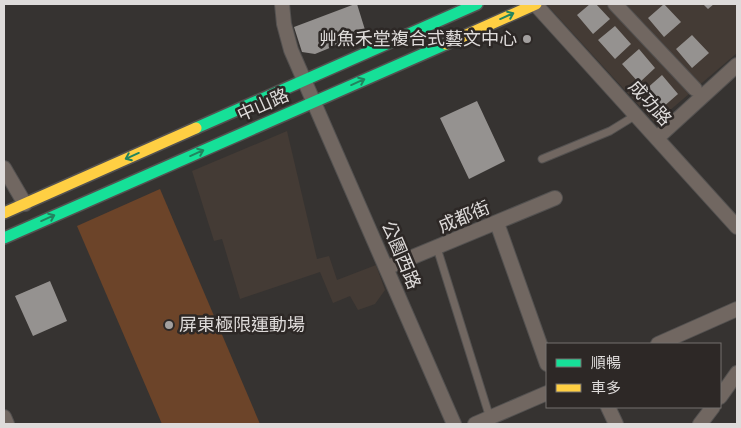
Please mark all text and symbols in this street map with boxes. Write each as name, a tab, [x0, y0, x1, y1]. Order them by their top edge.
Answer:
one-way arrow	[499, 11, 514, 21]
place label: 艸魚禾堂複合式藝文中心	[319, 28, 517, 50]
marker: 艸魚禾堂複合式藝文中心	[521, 33, 533, 45]
one-way arrow	[350, 76, 365, 86]
street label: 成功路	[624, 76, 676, 130]
street label: 中山路	[234, 84, 292, 126]
one-way arrow	[189, 147, 204, 157]
one-way arrow	[125, 152, 140, 162]
street label: 成都街	[435, 196, 493, 238]
one-way arrow	[40, 212, 55, 222]
street label: 公園西路	[377, 218, 425, 292]
place label: 屏東極限運動場	[179, 314, 305, 336]
marker: 屏東極限運動場	[163, 319, 175, 331]
legend	[546, 343, 721, 408]
text: 順暢	[591, 354, 621, 372]
text: 車多	[591, 379, 621, 397]

